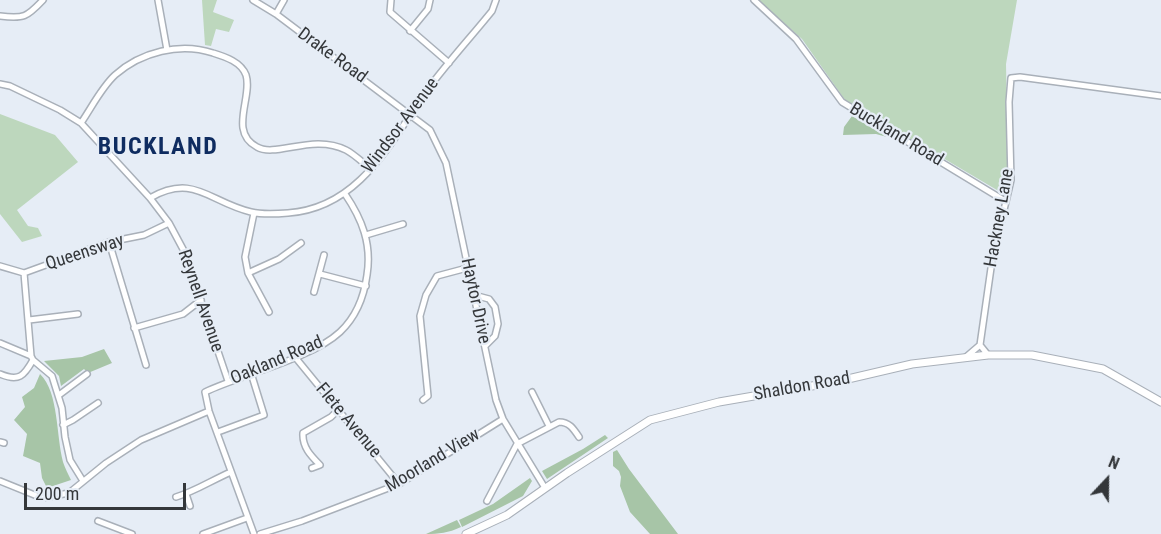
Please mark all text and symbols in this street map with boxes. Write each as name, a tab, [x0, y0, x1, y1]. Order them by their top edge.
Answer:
street label: Drake Road	[293, 24, 371, 88]
street label: Windsor Avenue	[358, 74, 444, 178]
street label: Buckland Road	[845, 99, 947, 171]
district label: BUCKLAND	[98, 134, 218, 162]
street label: Hackney Lane	[981, 167, 1019, 269]
street label: Queensway	[43, 230, 127, 276]
street label: Reynell Avenue	[172, 247, 228, 355]
street label: Haytor Drive	[455, 256, 495, 346]
street label: Oakland Road	[228, 332, 326, 390]
street label: Shaldon Road	[752, 368, 852, 406]
street label: Flete Avenue	[310, 379, 386, 463]
street label: Moorland View	[382, 424, 484, 498]
north arrow	[1077, 450, 1137, 510]
text: N	[1106, 452, 1122, 473]
scale bar	[27, 471, 189, 509]
text: 200 m	[35, 483, 79, 504]

